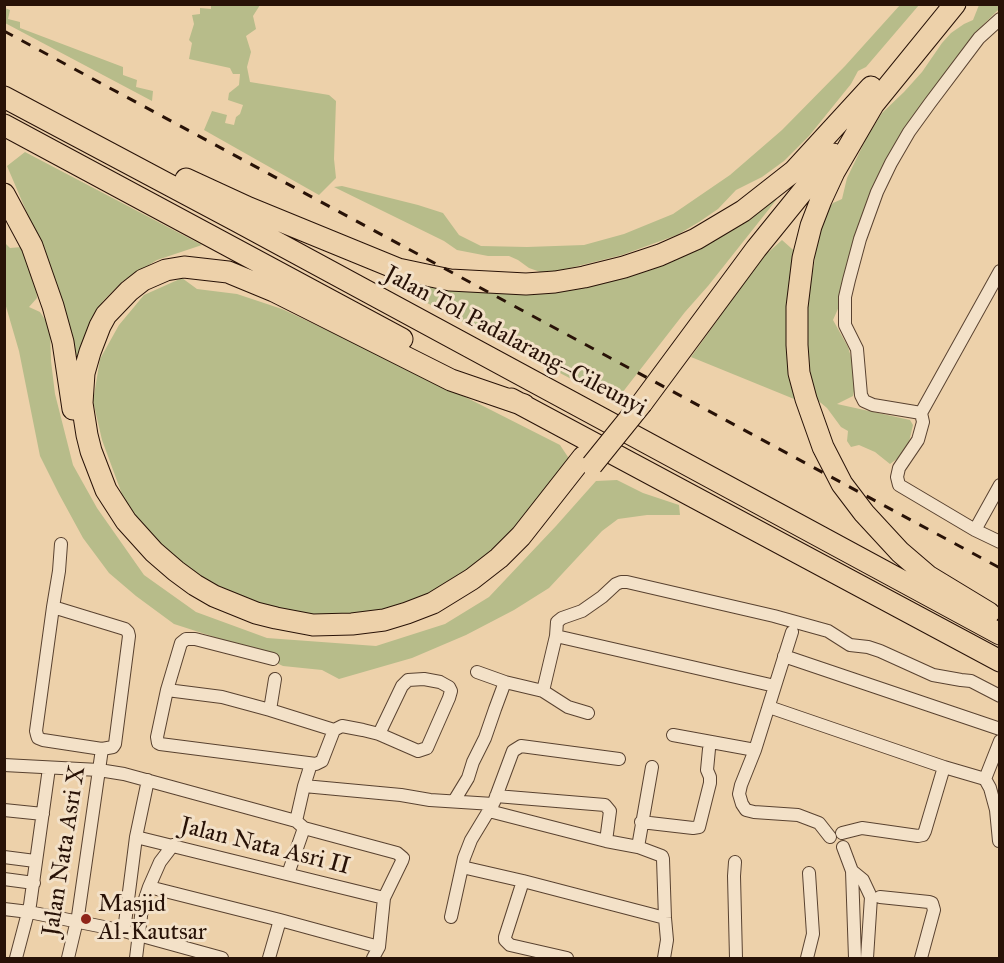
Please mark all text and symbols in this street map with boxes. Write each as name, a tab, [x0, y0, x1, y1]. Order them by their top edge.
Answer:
street label: Jalan Tol Padalarang–Cileunyi	[379, 261, 651, 423]
street label: Jalan Nata Asri X	[37, 764, 93, 938]
street label: Jalan Nata Asri II	[177, 812, 353, 882]
place label: Masjid Al-Kautsar	[98, 891, 207, 947]
marker: Masjid Al-Kautsar	[79, 912, 93, 926]

